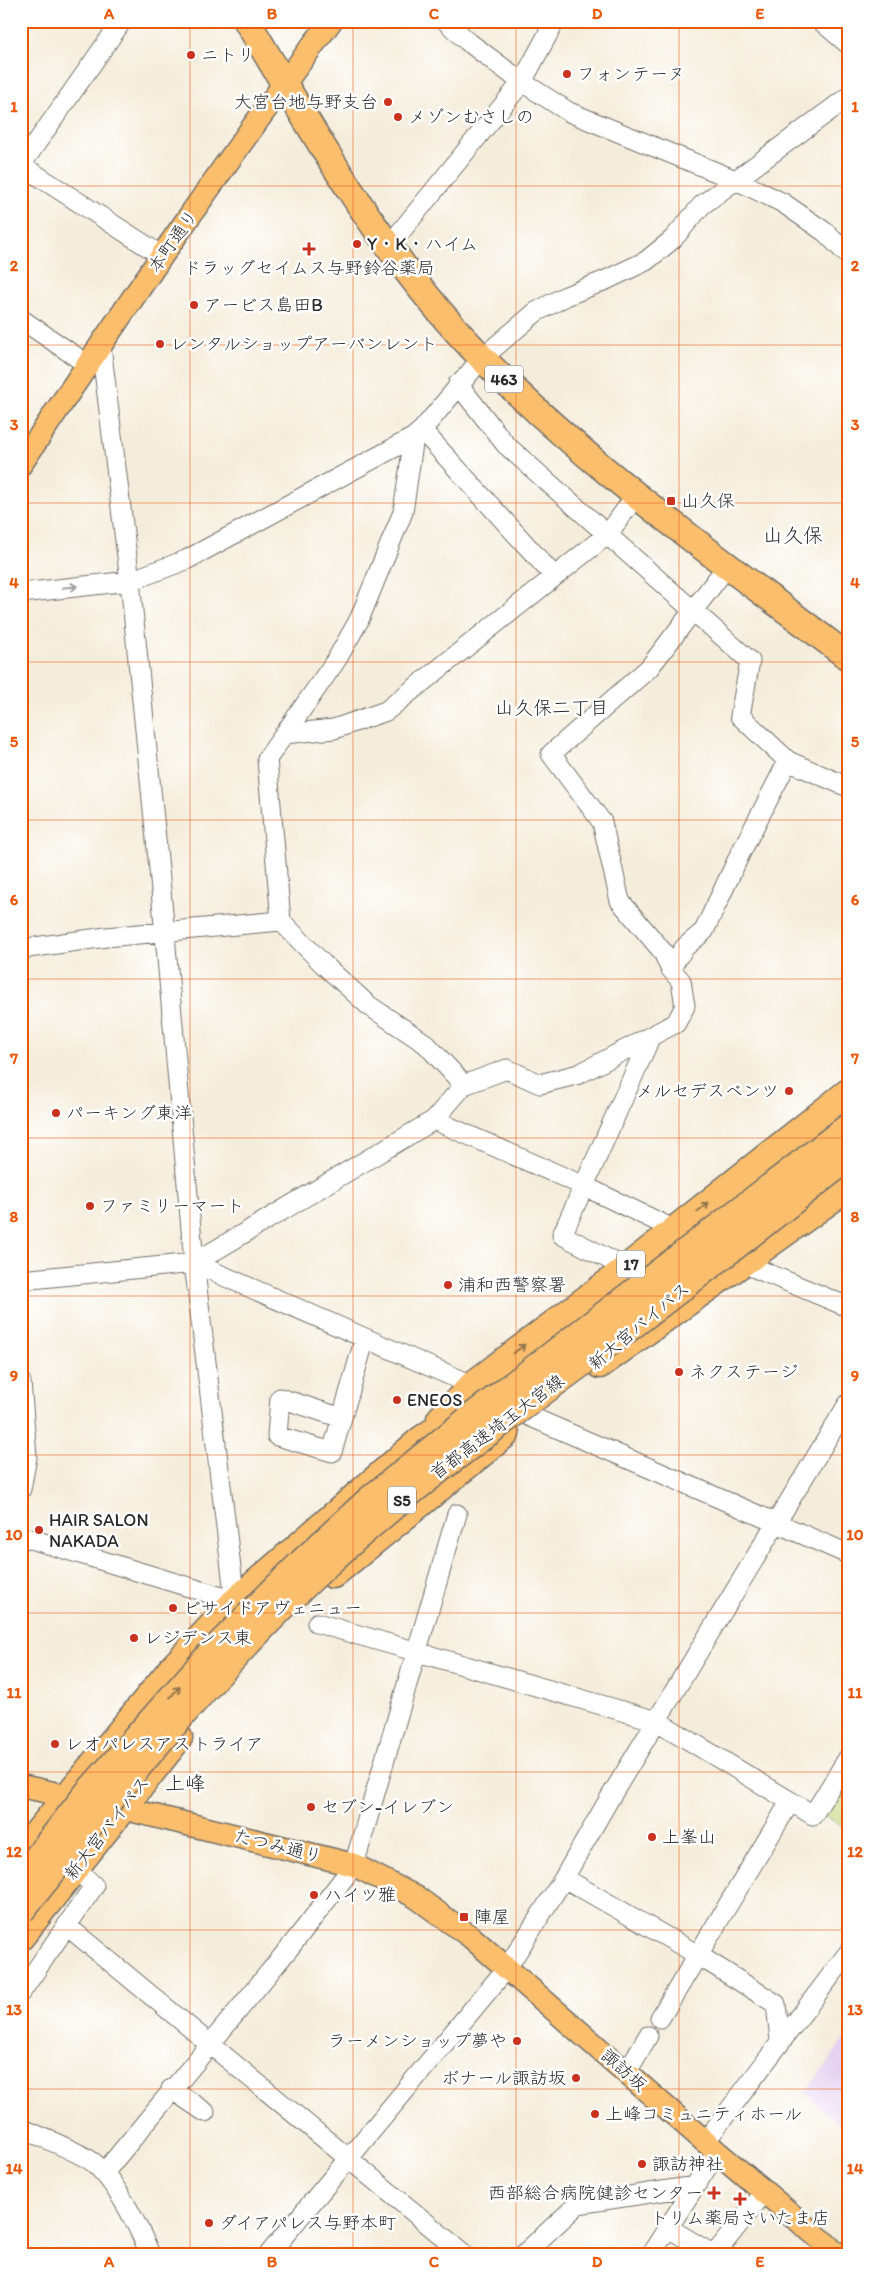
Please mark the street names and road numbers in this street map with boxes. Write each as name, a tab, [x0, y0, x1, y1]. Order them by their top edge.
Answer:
street label: 本町通り	[143, 205, 203, 277]
road number: 463	[485, 366, 523, 392]
road number: 17	[617, 1250, 645, 1278]
street label: 新大宮バイパス	[584, 1277, 694, 1375]
street label: 首都高速埼玉大宮線	[426, 1369, 568, 1485]
road number: S5	[388, 1486, 416, 1514]
street label: 新大宮バイパス	[60, 1772, 154, 1884]
street label: たつみ通り	[232, 1824, 324, 1868]
street label: 諏訪坂	[596, 2044, 652, 2096]

